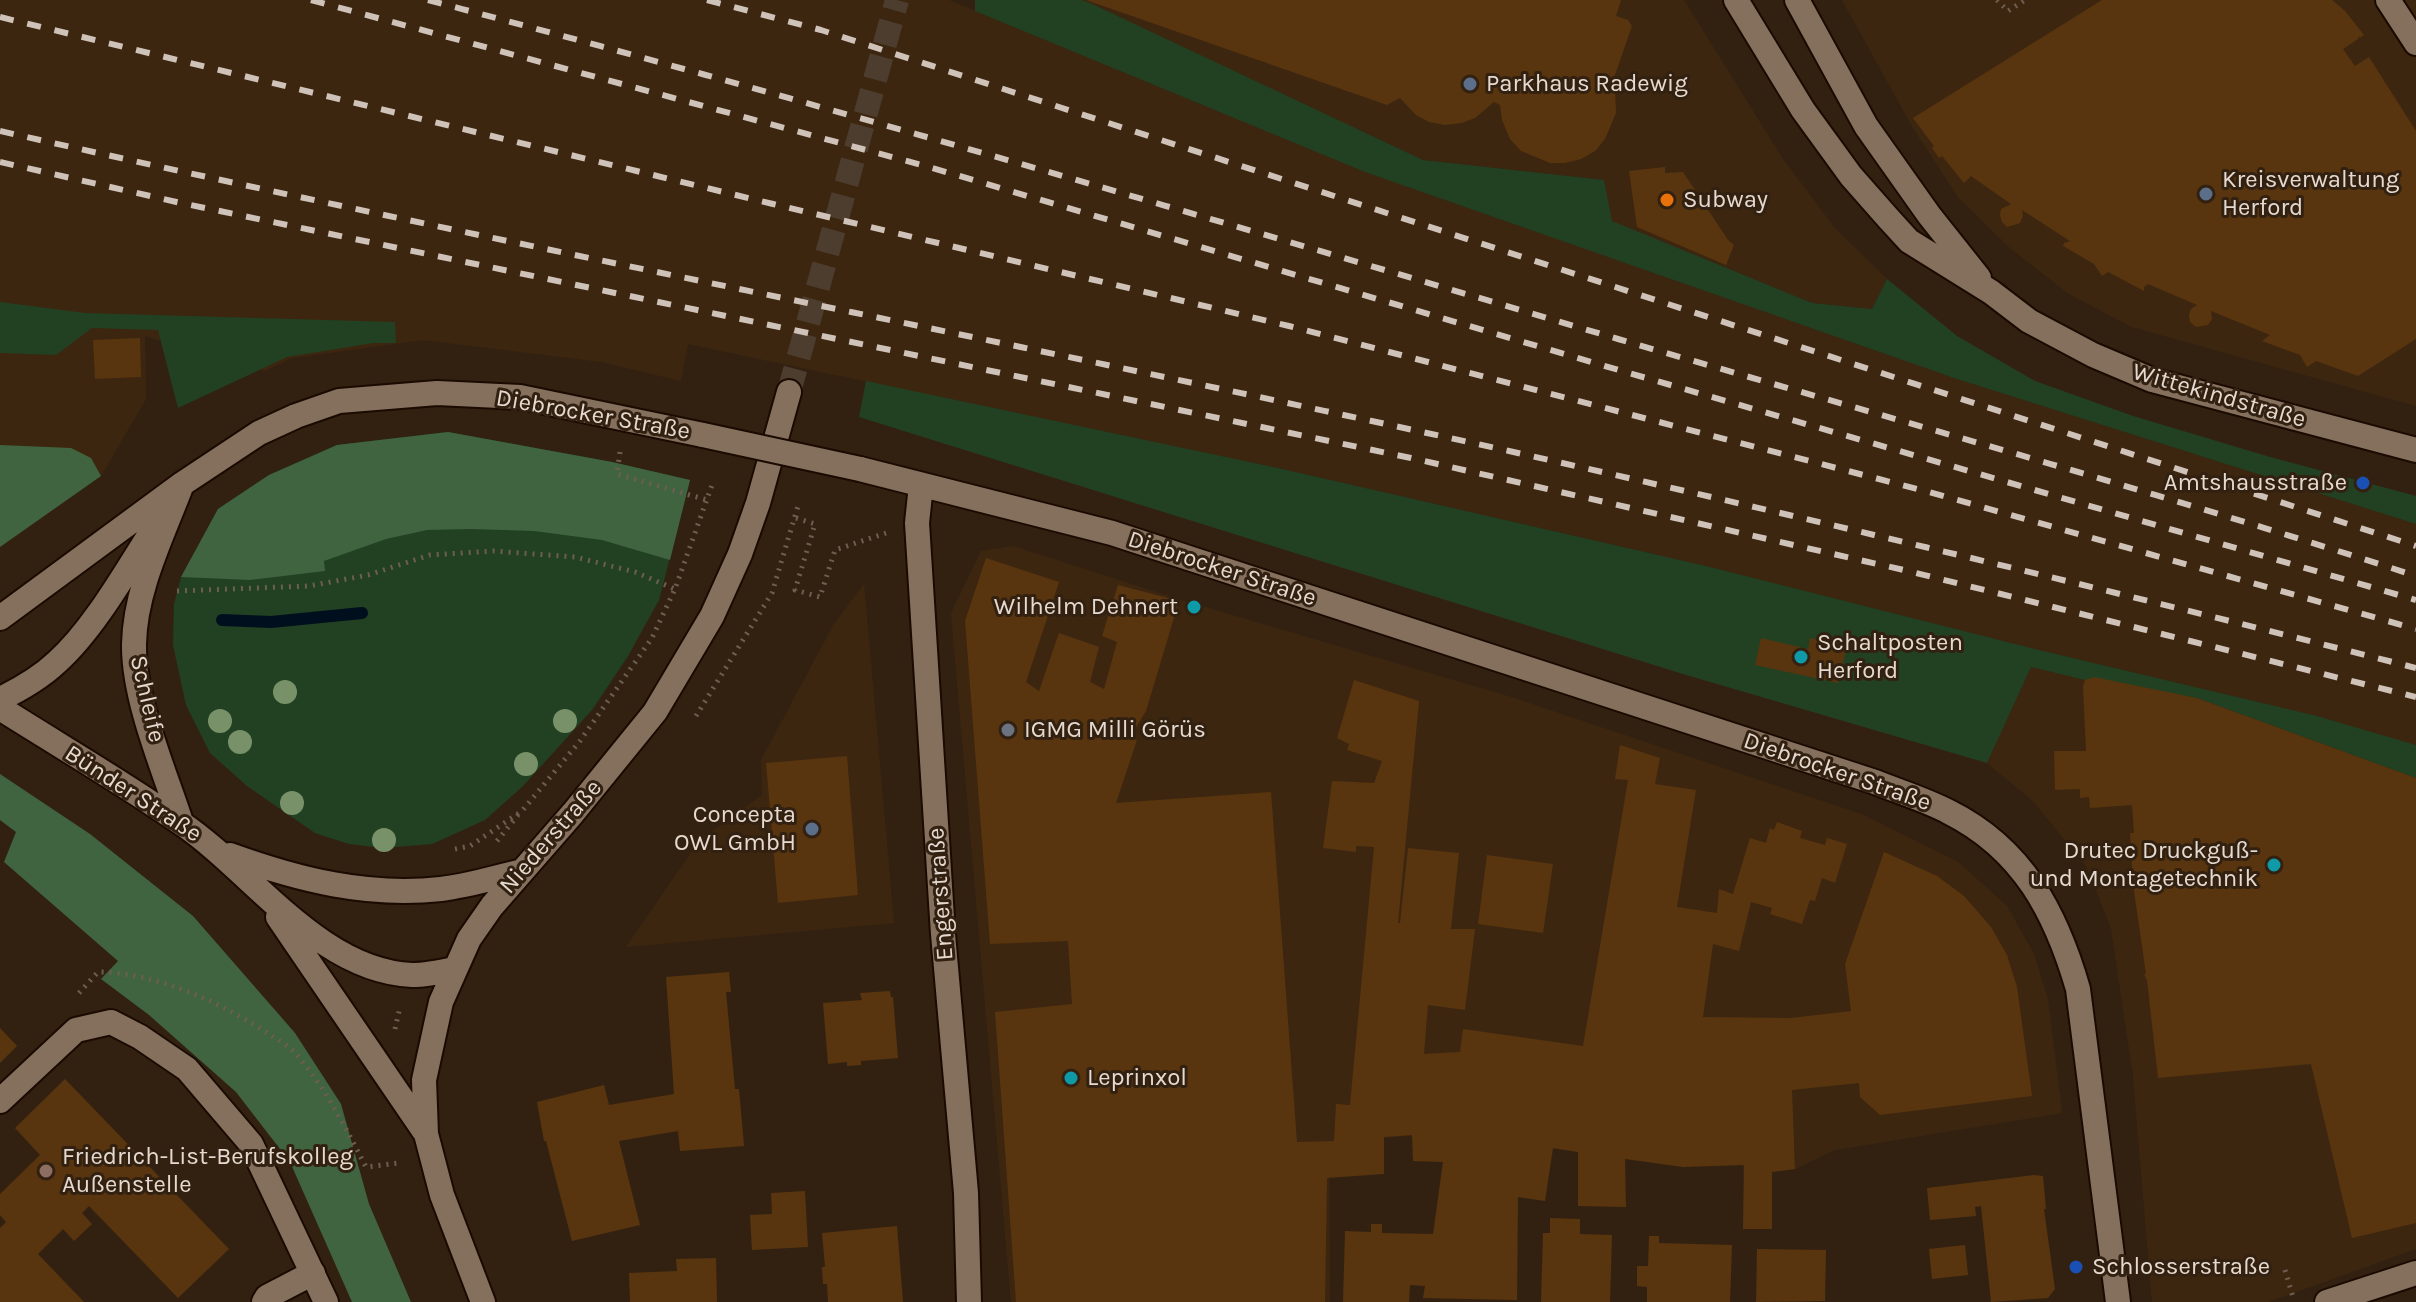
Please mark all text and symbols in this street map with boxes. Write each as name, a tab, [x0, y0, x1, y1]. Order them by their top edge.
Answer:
place label: Parkhaus Radewig	[1486, 70, 1688, 98]
marker: Parkhaus Radewig	[1461, 75, 1479, 93]
place label: Kreisverwaltung Herford	[2222, 166, 2399, 222]
marker: Kreisverwaltung Herford	[2197, 185, 2215, 203]
place label: Subway	[1683, 186, 1768, 214]
marker: Subway	[1658, 191, 1676, 209]
street label: Wittekindstraße	[2129, 357, 2309, 435]
street label: Diebrocker Straße	[494, 384, 692, 446]
place label: Amtshausstraße	[2164, 469, 2347, 497]
marker: Amtshausstraße	[2354, 474, 2372, 492]
street label: Diebrocker Straße	[1124, 525, 1320, 613]
place label: Wilhelm Dehnert	[994, 593, 1178, 621]
marker: Wilhelm Dehnert	[1185, 598, 1203, 616]
place label: Schaltposten Herford	[1817, 629, 1963, 685]
marker: Schaltposten Herford	[1792, 648, 1810, 666]
street label: Schleife	[123, 653, 171, 745]
place label: IGMG Milli Görüs	[1024, 716, 1206, 744]
marker: IGMG Milli Görüs	[999, 721, 1017, 739]
street label: Diebrocker Straße	[1739, 726, 1935, 818]
street label: Bünder Straße	[59, 739, 207, 849]
street label: Niederstraße	[494, 774, 608, 900]
place label: Concepta OWL GmbH	[674, 801, 796, 857]
marker: Concepta OWL GmbH	[803, 820, 821, 838]
street label: Engerstraße	[922, 827, 960, 961]
place label: Drutec Druckguß- und Montagetechnik	[2030, 837, 2258, 893]
marker: Drutec Druckguß- und Montagetechnik	[2265, 856, 2283, 874]
place label: Leprinxol	[1087, 1064, 1187, 1092]
marker: Leprinxol	[1062, 1069, 1080, 1087]
place label: Friedrich-List-Berufskolleg Außenstelle	[62, 1143, 353, 1199]
marker: Friedrich-List-Berufskolleg Außenstelle	[37, 1162, 55, 1180]
place label: Schlosserstraße	[2092, 1253, 2270, 1281]
marker: Schlosserstraße	[2067, 1258, 2085, 1276]

